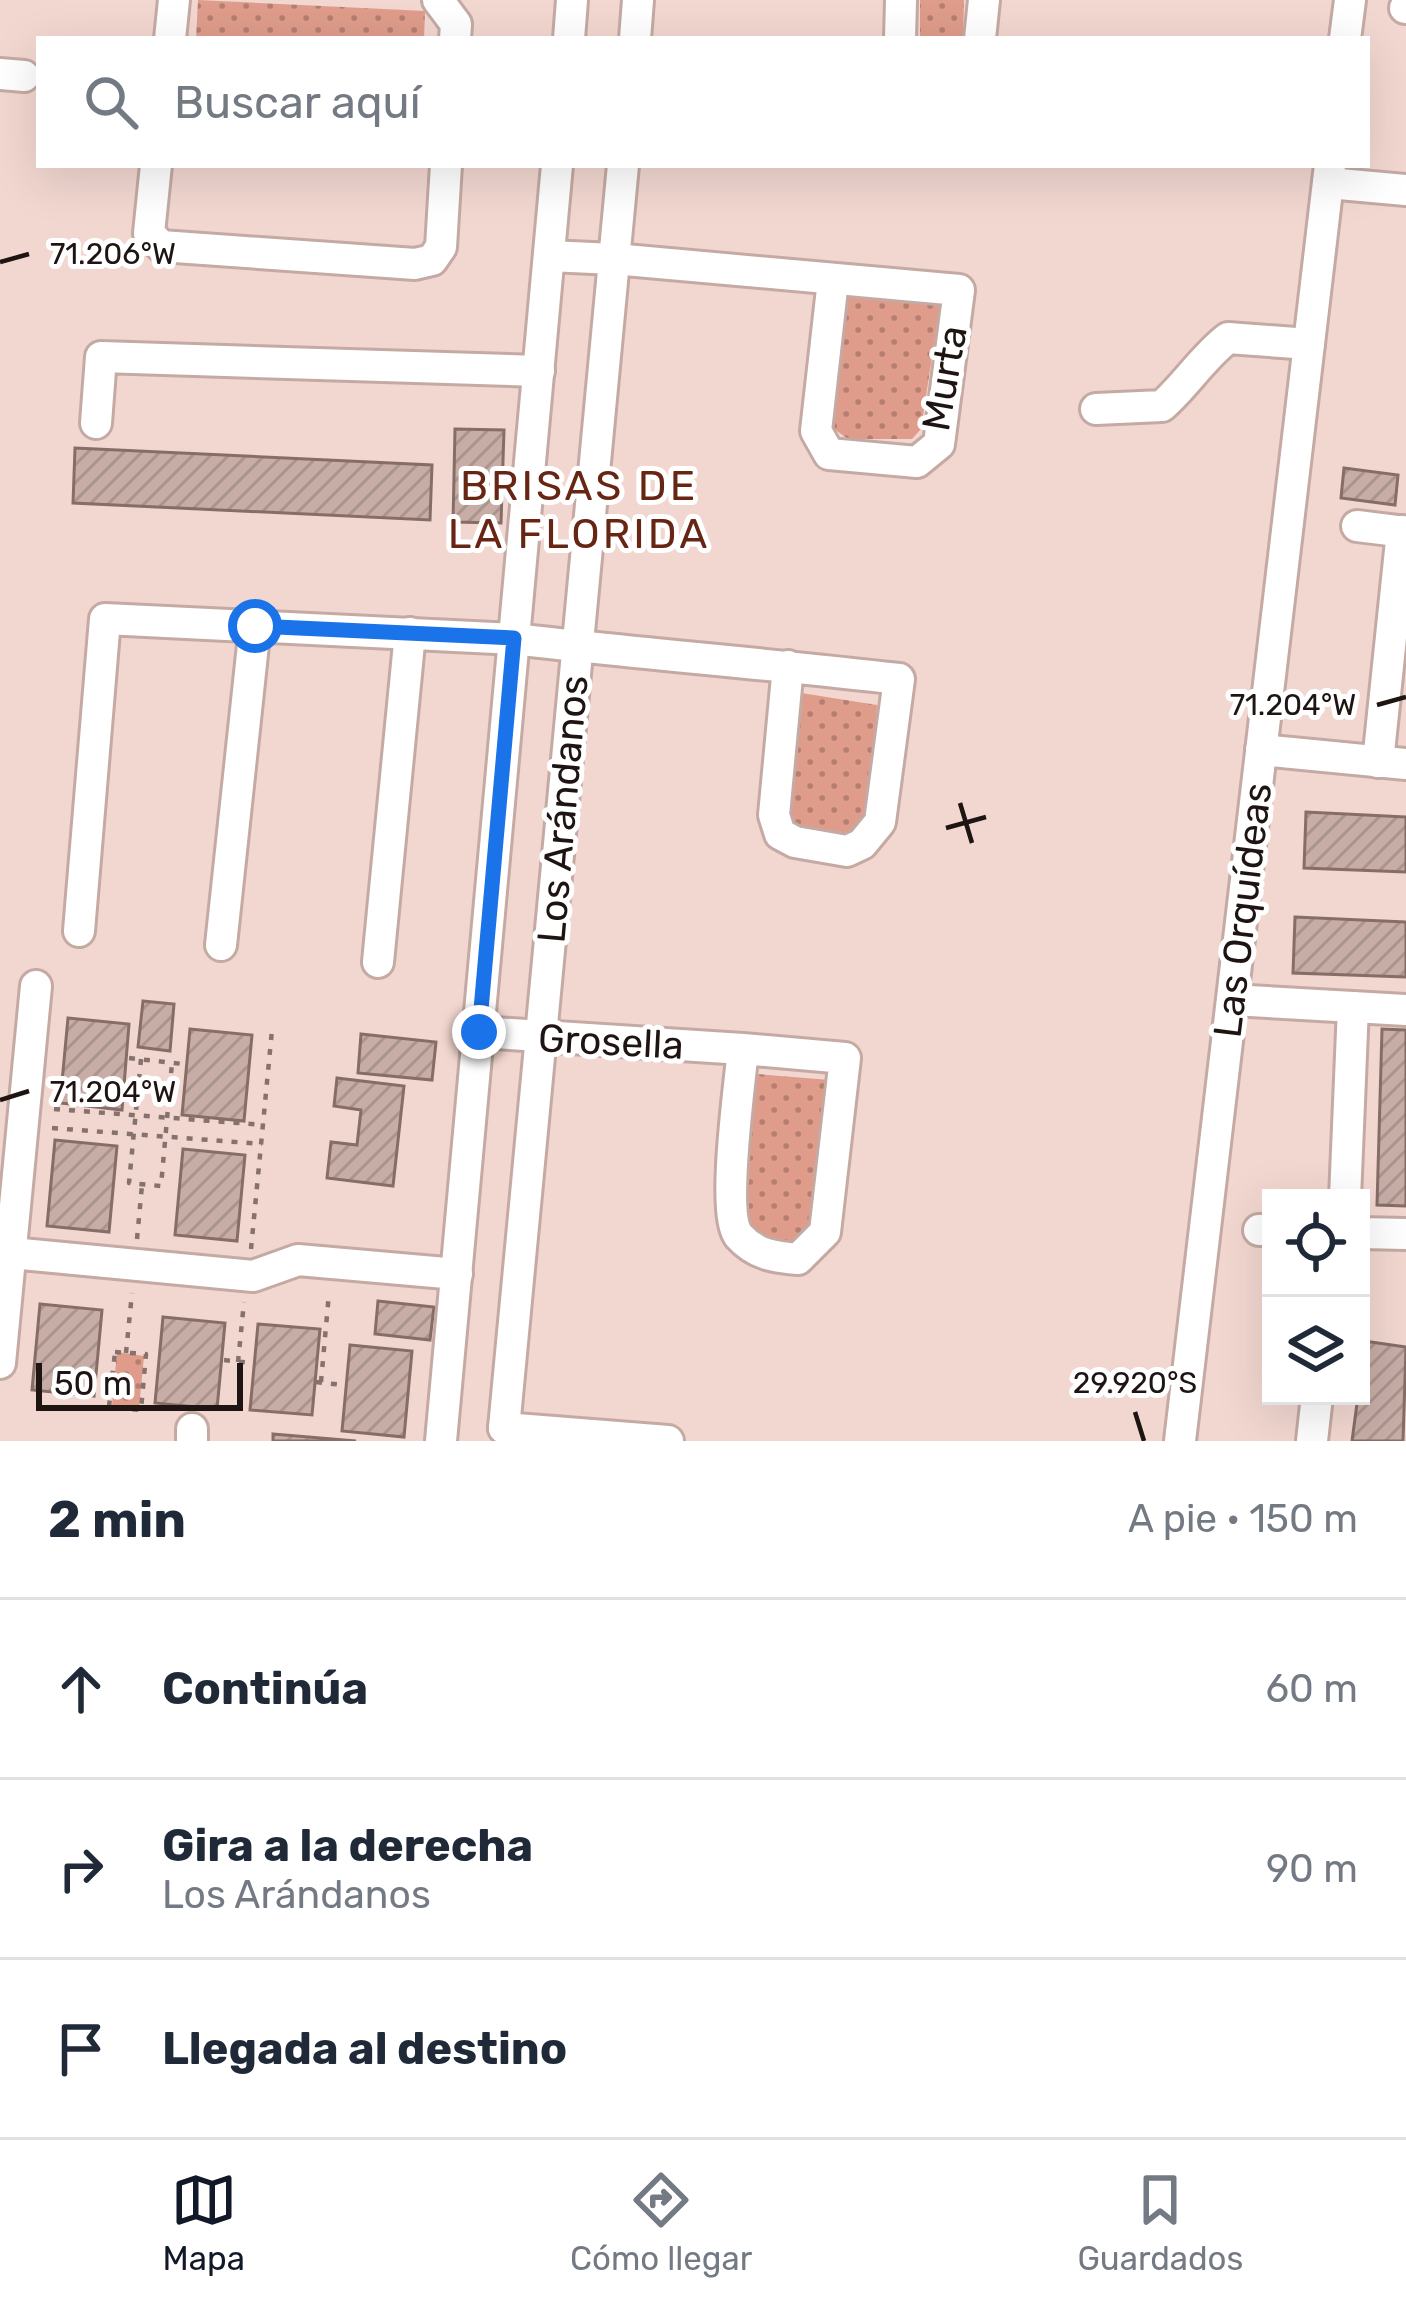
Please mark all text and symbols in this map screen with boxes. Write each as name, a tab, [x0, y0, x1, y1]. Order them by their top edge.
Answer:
search box	[36, 36, 1370, 168]
icon: search	[78, 69, 144, 135]
text: Buscar aquí	[174, 76, 421, 129]
text: 71.206°W	[50, 236, 176, 272]
street label: Murta	[913, 322, 977, 434]
district label: BRISAS DE LA FLORIDA	[448, 461, 710, 559]
route start	[228, 599, 282, 653]
street label: Los Arándanos	[528, 673, 598, 945]
text: 71.204°W	[1230, 687, 1356, 723]
street label: Las Orquídeas	[1205, 780, 1281, 1040]
route end	[452, 1005, 506, 1059]
street label: Grosella	[537, 1015, 685, 1069]
text: 71.204°W	[50, 1074, 176, 1110]
map controls	[1262, 1189, 1370, 1405]
button: locate	[1262, 1189, 1370, 1297]
button: layers	[1262, 1297, 1370, 1405]
scale bar	[36, 1357, 243, 1410]
text: 50 m	[54, 1364, 132, 1403]
text: 29.920°S	[1073, 1365, 1197, 1401]
text: 2 min	[48, 1489, 186, 1550]
text: A pie · 150 m	[1128, 1496, 1358, 1542]
icon: ahead	[48, 1656, 114, 1722]
text: Continúa	[162, 1662, 368, 1715]
text: 60 m	[1265, 1666, 1358, 1712]
text: Gira a la derecha	[162, 1819, 533, 1872]
icon: right	[48, 1836, 114, 1902]
text: 90 m	[1266, 1846, 1358, 1892]
text: Los Arándanos	[162, 1872, 431, 1918]
icon: arrive	[48, 2016, 114, 2082]
text: Llegada al destino	[162, 2022, 567, 2075]
tab: Mapa	[163, 2167, 245, 2278]
tab: Cómo llegar	[570, 2167, 752, 2278]
tab: Guardados	[1077, 2167, 1243, 2278]

